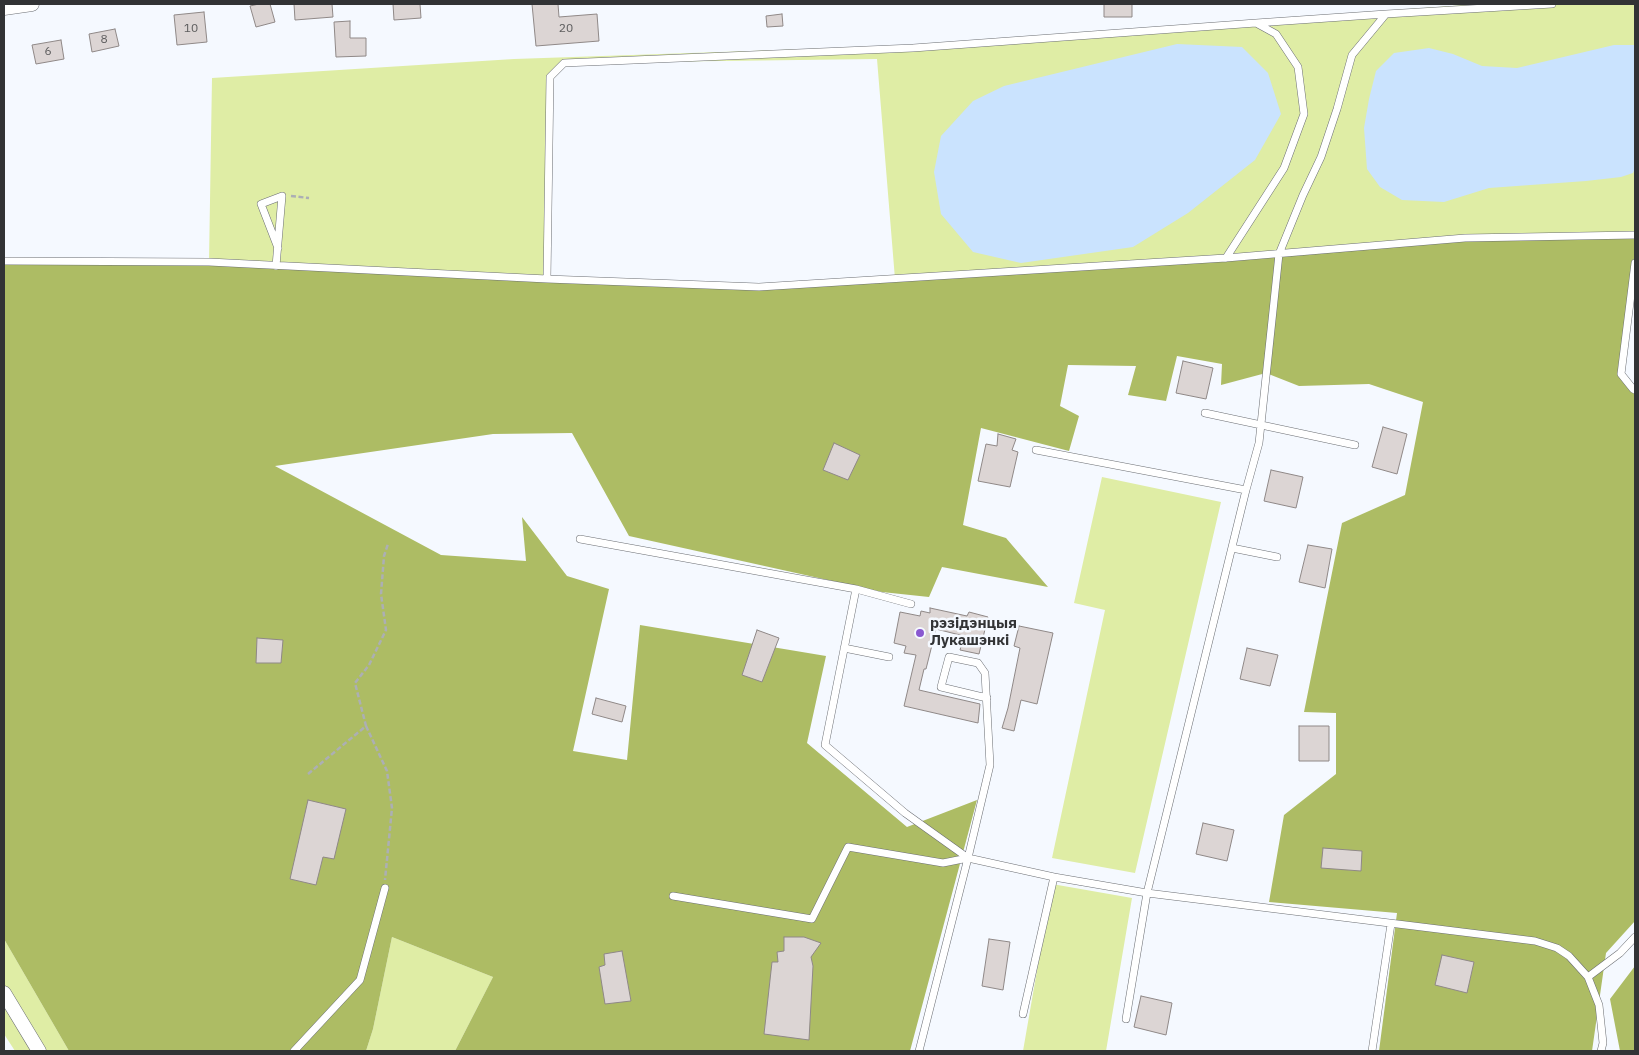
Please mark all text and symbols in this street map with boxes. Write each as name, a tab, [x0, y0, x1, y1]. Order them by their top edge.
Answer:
house number: 10	[184, 22, 198, 36]
house number: 20	[559, 22, 573, 36]
house number: 8	[100, 33, 108, 47]
house number: 6	[44, 45, 52, 59]
place label: рэзідэнцыя Лукашэнкі	[930, 615, 1017, 650]
marker: рэзідэнцыя Лукашэнкі	[914, 627, 926, 639]

